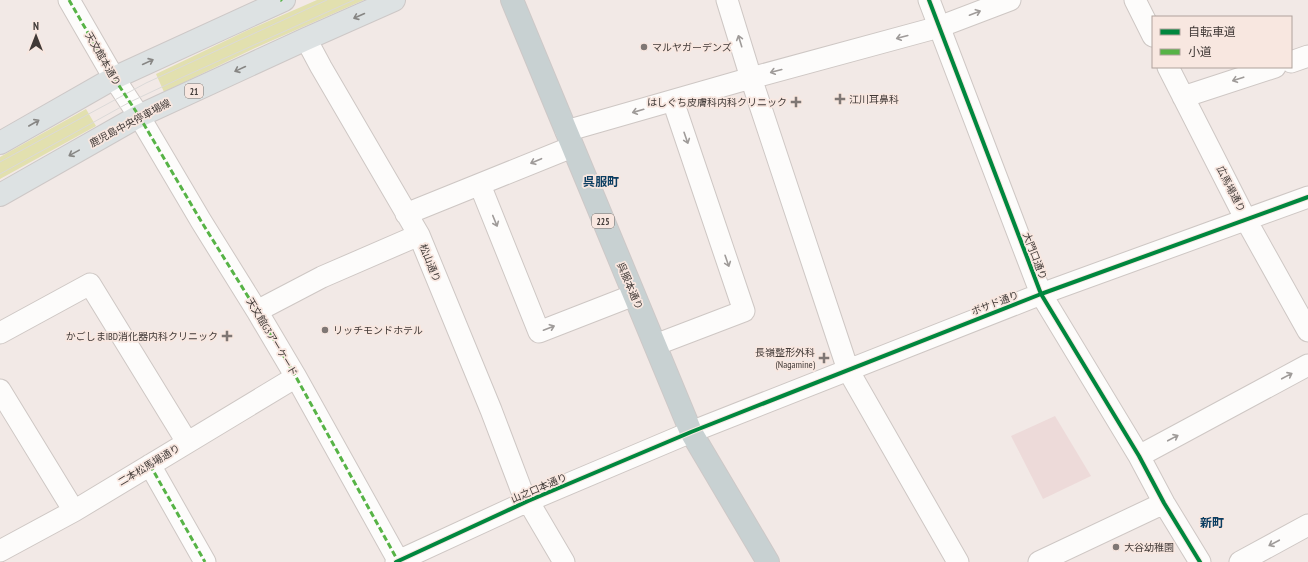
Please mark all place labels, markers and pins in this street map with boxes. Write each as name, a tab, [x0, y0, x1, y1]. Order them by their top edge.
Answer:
place label: マルヤガーデンズ	[652, 41, 732, 54]
marker: マルヤガーデンズ	[639, 42, 649, 52]
marker: 江川耳鼻科	[834, 93, 846, 105]
place label: 江川耳鼻科	[849, 93, 899, 106]
place label: はしぐち皮膚科内科クリニック	[647, 96, 787, 109]
marker: はしぐち皮膚科内科クリニック	[790, 96, 802, 108]
place label: リッチモンドホテル	[333, 324, 423, 337]
marker: リッチモンドホテル	[320, 325, 330, 335]
place label: かごしまIBD消化器内科クリニック	[66, 330, 218, 343]
marker: かごしまIBD消化器内科クリニック	[221, 330, 233, 342]
place label: 長嶺整形外科 (Nagamine)	[755, 346, 816, 371]
marker: 長嶺整形外科 (Nagamine)	[818, 352, 830, 364]
place label: 大谷幼稚園	[1124, 541, 1174, 554]
marker: 大谷幼稚園	[1111, 542, 1121, 552]

